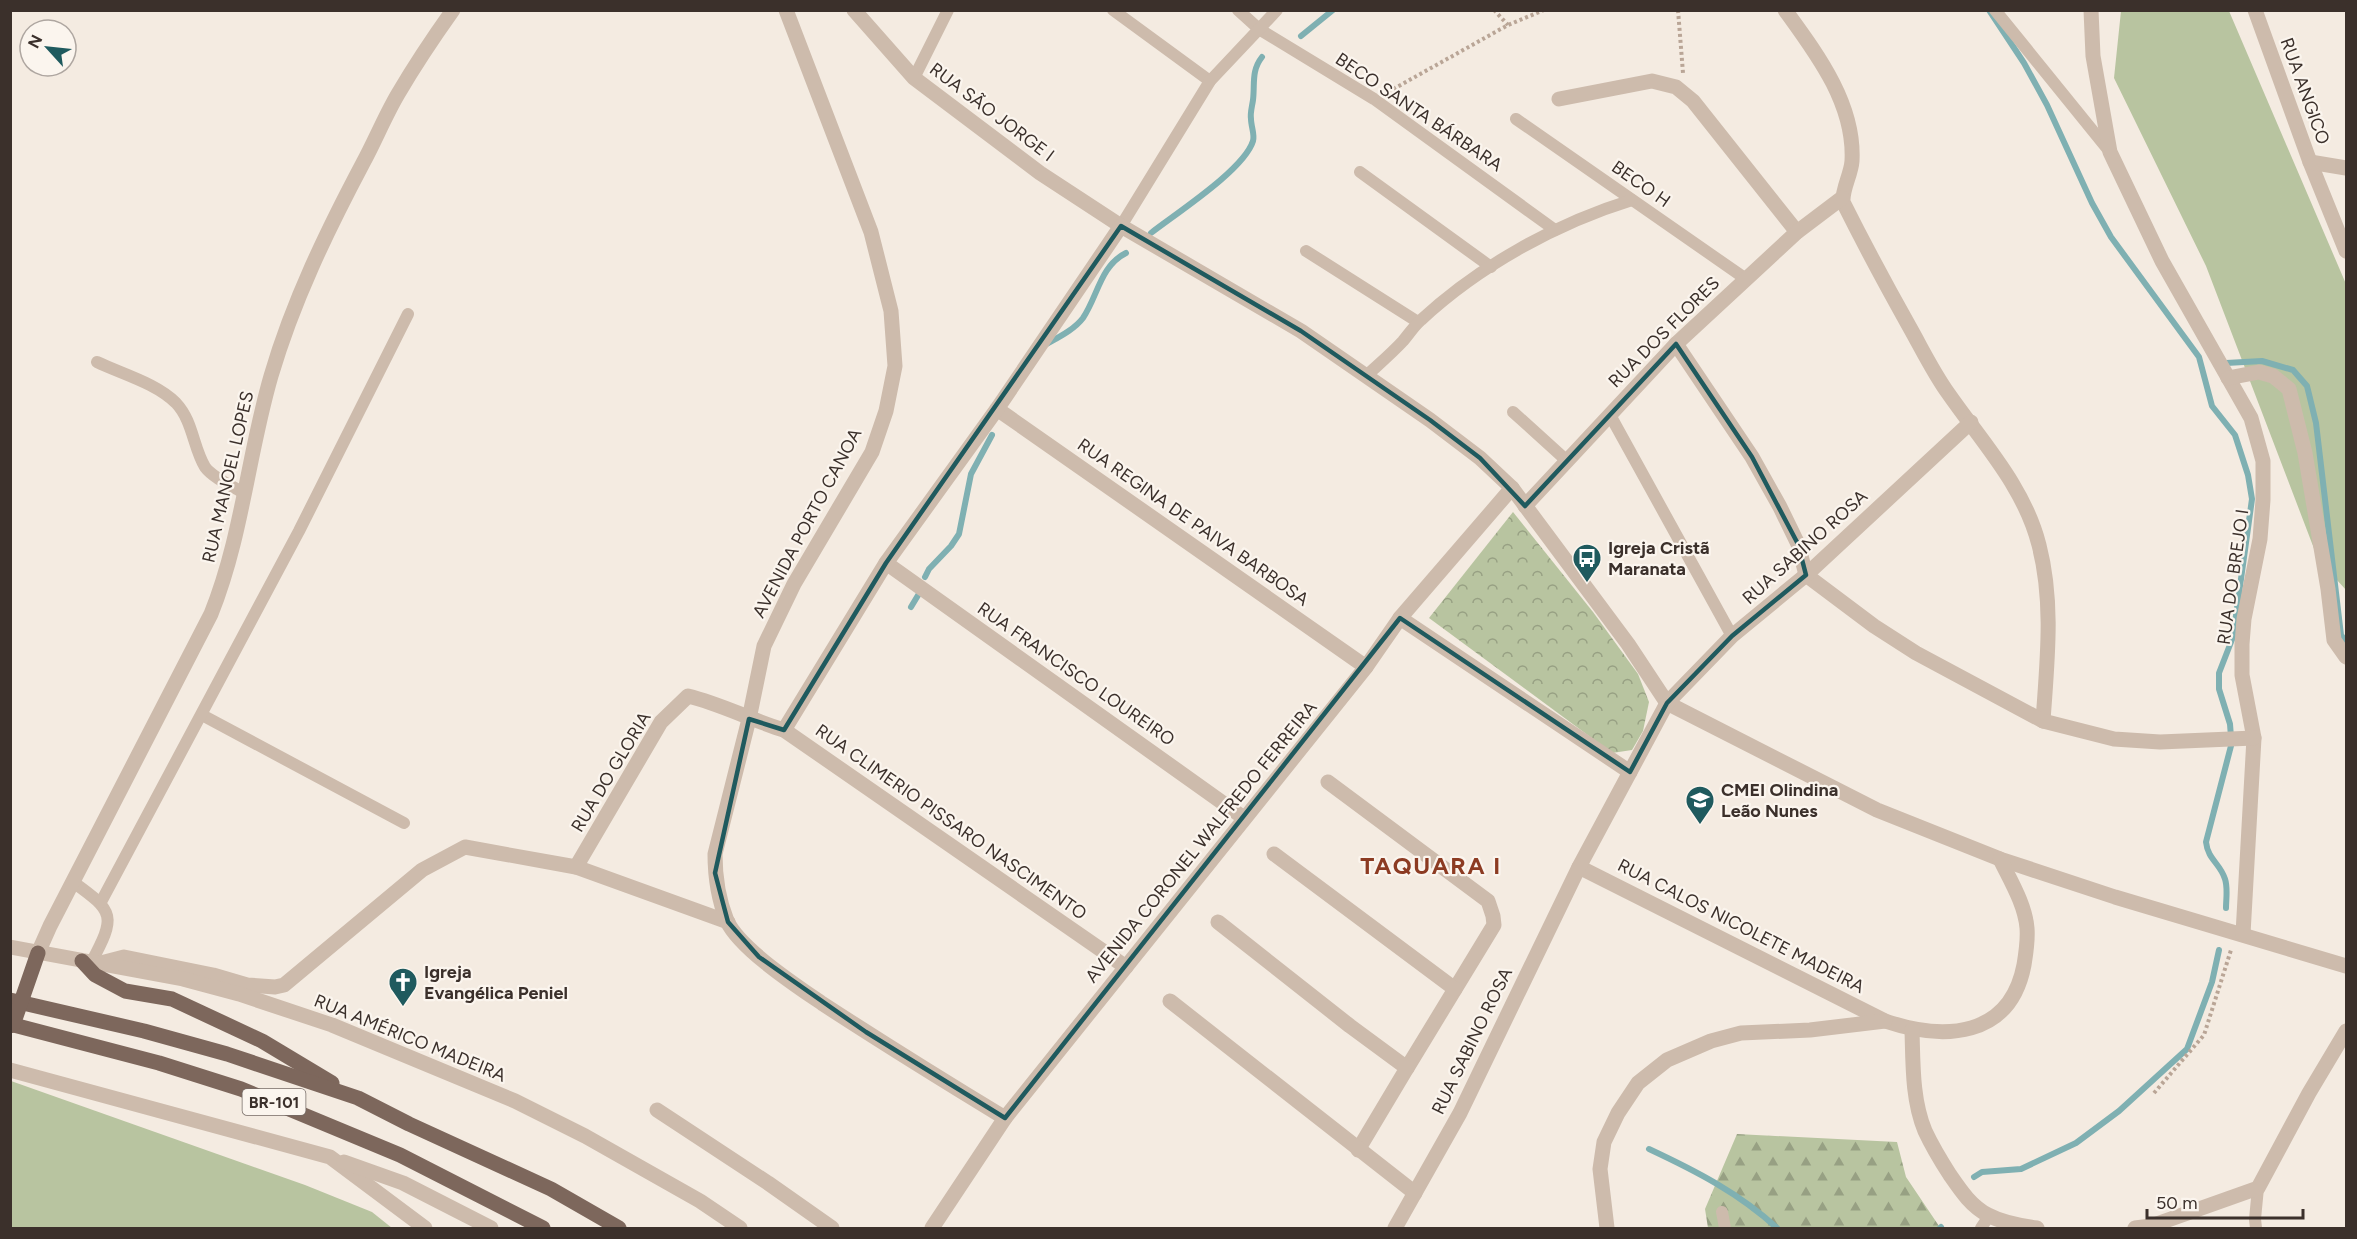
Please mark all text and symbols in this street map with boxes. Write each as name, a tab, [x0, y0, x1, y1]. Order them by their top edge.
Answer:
north arrow	[18, 18, 78, 78]
text: N	[24, 32, 46, 51]
street label: RUA ANGICO	[2276, 35, 2334, 147]
street label: BECO SANTA BÁRBARA	[1331, 48, 1507, 176]
street label: RUA SÃO JORGE I	[925, 58, 1059, 166]
street label: BECO H	[1607, 156, 1675, 212]
street label: RUA DOS FLORES	[1604, 272, 1724, 392]
street label: RUA MANOEL LOPES	[198, 389, 258, 565]
street label: AVENIDA PORTO CANOA	[748, 424, 866, 622]
street label: RUA REGINA DE PAIVA BARBOSA	[1073, 433, 1313, 611]
street label: RUA SABINO ROSA	[1738, 485, 1872, 609]
street label: RUA DO BREJO I	[2213, 508, 2253, 646]
place label: Igreja Cristã Maranata	[1608, 537, 1709, 580]
bus stop icon: Igreja Cristã Maranata	[1571, 542, 1603, 584]
street label: RUA FRANCISCO LOUREIRO	[973, 597, 1179, 751]
street label: AVENIDA CORONEL WALFREDO FERREIRA	[1081, 697, 1321, 987]
street label: RUA DO GLORIA	[566, 708, 656, 836]
street label: RUA CLIMERIO PISSARO NASCIMENTO	[811, 719, 1091, 925]
place label: CMEI Olindina Leão Nunes	[1721, 779, 1838, 822]
school or university icon: CMEI Olindina Leão Nunes	[1684, 784, 1716, 826]
district label: TAQUARA I	[1360, 851, 1502, 880]
street label: RUA CALOS NICOLETE MADEIRA	[1614, 854, 1868, 998]
place label: Igreja Evangélica Peniel	[424, 961, 568, 1004]
street label: RUA SABINO ROSA	[1427, 964, 1517, 1118]
church icon: Igreja Evangélica Peniel	[387, 966, 419, 1008]
street label: RUA AMÉRICO MADEIRA	[311, 989, 509, 1087]
road number: BR-101	[242, 1089, 306, 1115]
scale bar	[2147, 1182, 2303, 1220]
text: 50 m	[2156, 1192, 2198, 1214]

